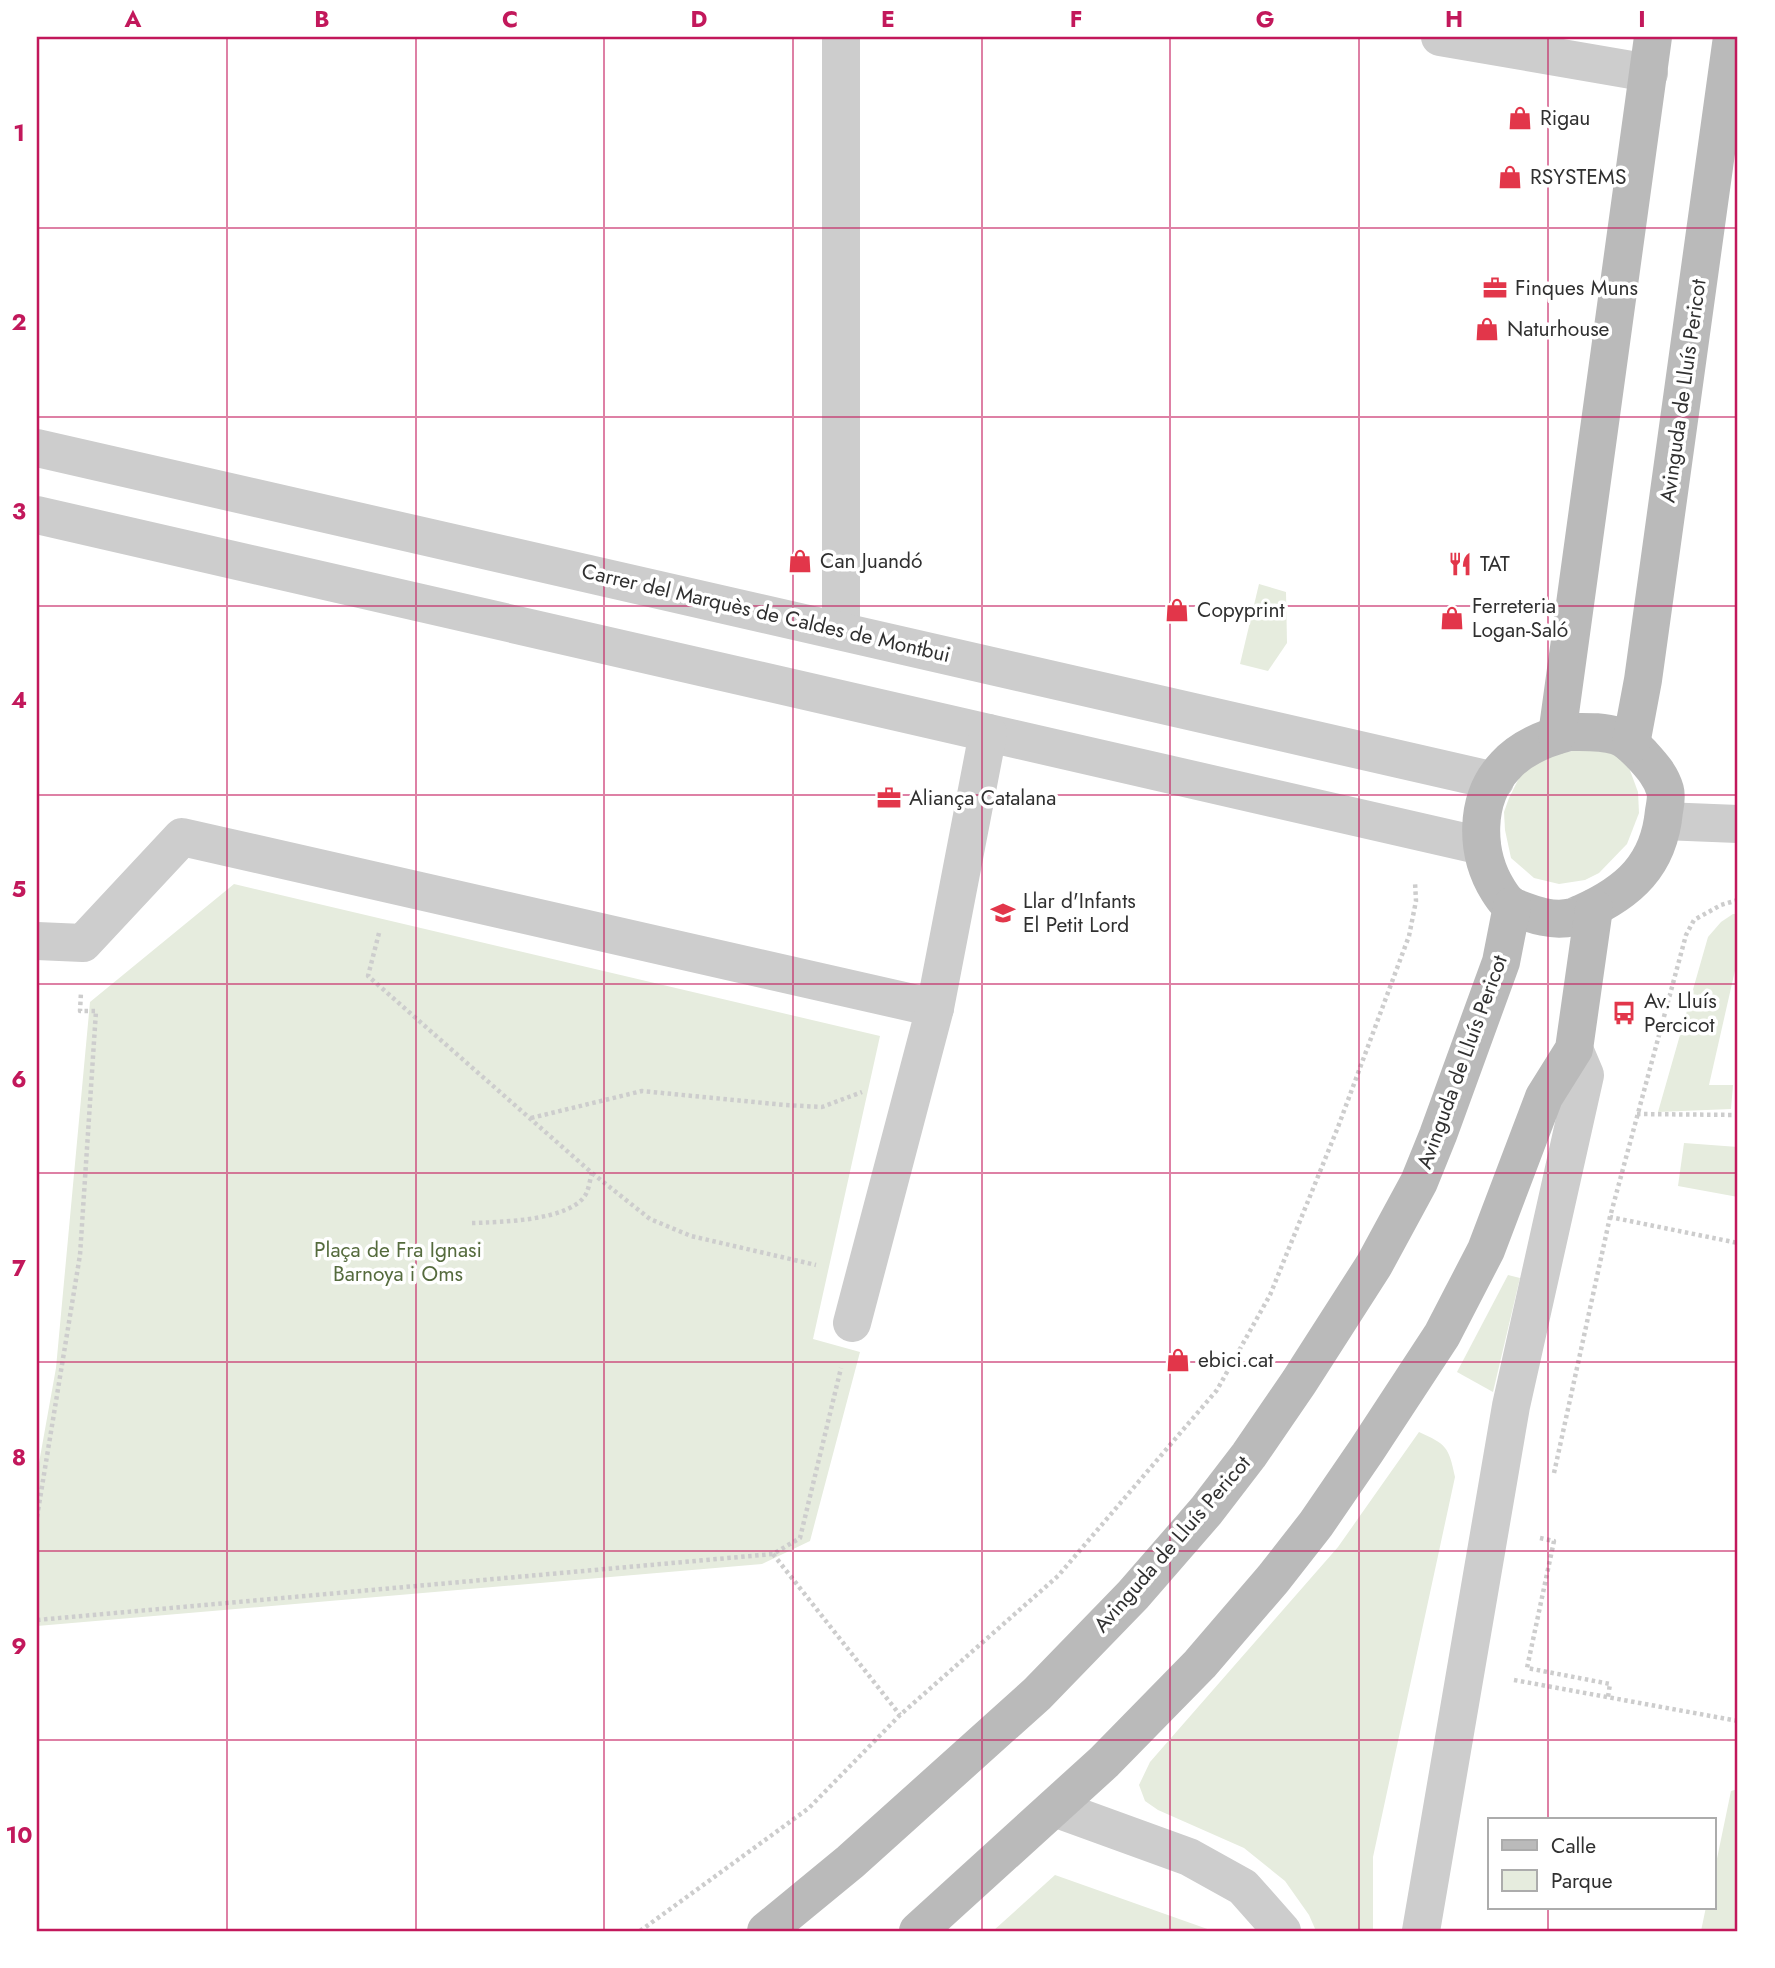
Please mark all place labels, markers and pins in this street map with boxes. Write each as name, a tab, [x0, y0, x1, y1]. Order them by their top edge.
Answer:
place label: Rigau	[1540, 103, 1590, 133]
shop icon: Rigau	[1506, 104, 1534, 132]
place label: RSYSTEMS	[1530, 162, 1626, 192]
shop icon: RSYSTEMS	[1496, 163, 1524, 191]
place label: Finques Muns	[1515, 273, 1638, 303]
office icon: Finques Muns	[1481, 274, 1509, 302]
place label: Naturhouse	[1507, 314, 1610, 344]
shop icon: Naturhouse	[1473, 315, 1501, 343]
place label: Can Juandó	[820, 546, 922, 576]
shop icon: Can Juandó	[786, 547, 814, 575]
place label: TAT	[1480, 549, 1510, 579]
restaurant icon: TAT	[1446, 550, 1474, 578]
place label: Ferreteria Logan-Saló	[1472, 591, 1568, 645]
place label: Copyprint	[1197, 595, 1284, 625]
shop icon: Copyprint	[1163, 596, 1191, 624]
shop icon: Ferreteria Logan-Saló	[1438, 604, 1466, 632]
place label: Aliança Catalana	[909, 783, 1056, 813]
office icon: Aliança Catalana	[875, 784, 903, 812]
place label: Llar d'Infants El Petit Lord	[1023, 886, 1136, 940]
school or university icon: Llar d'Infants El Petit Lord	[989, 899, 1017, 927]
place label: Av. Lluís Percicot	[1644, 986, 1717, 1040]
bus stop icon: Av. Lluís Percicot	[1610, 999, 1638, 1027]
place label: ebici.cat	[1198, 1345, 1273, 1375]
shop icon: ebici.cat	[1164, 1346, 1192, 1374]

